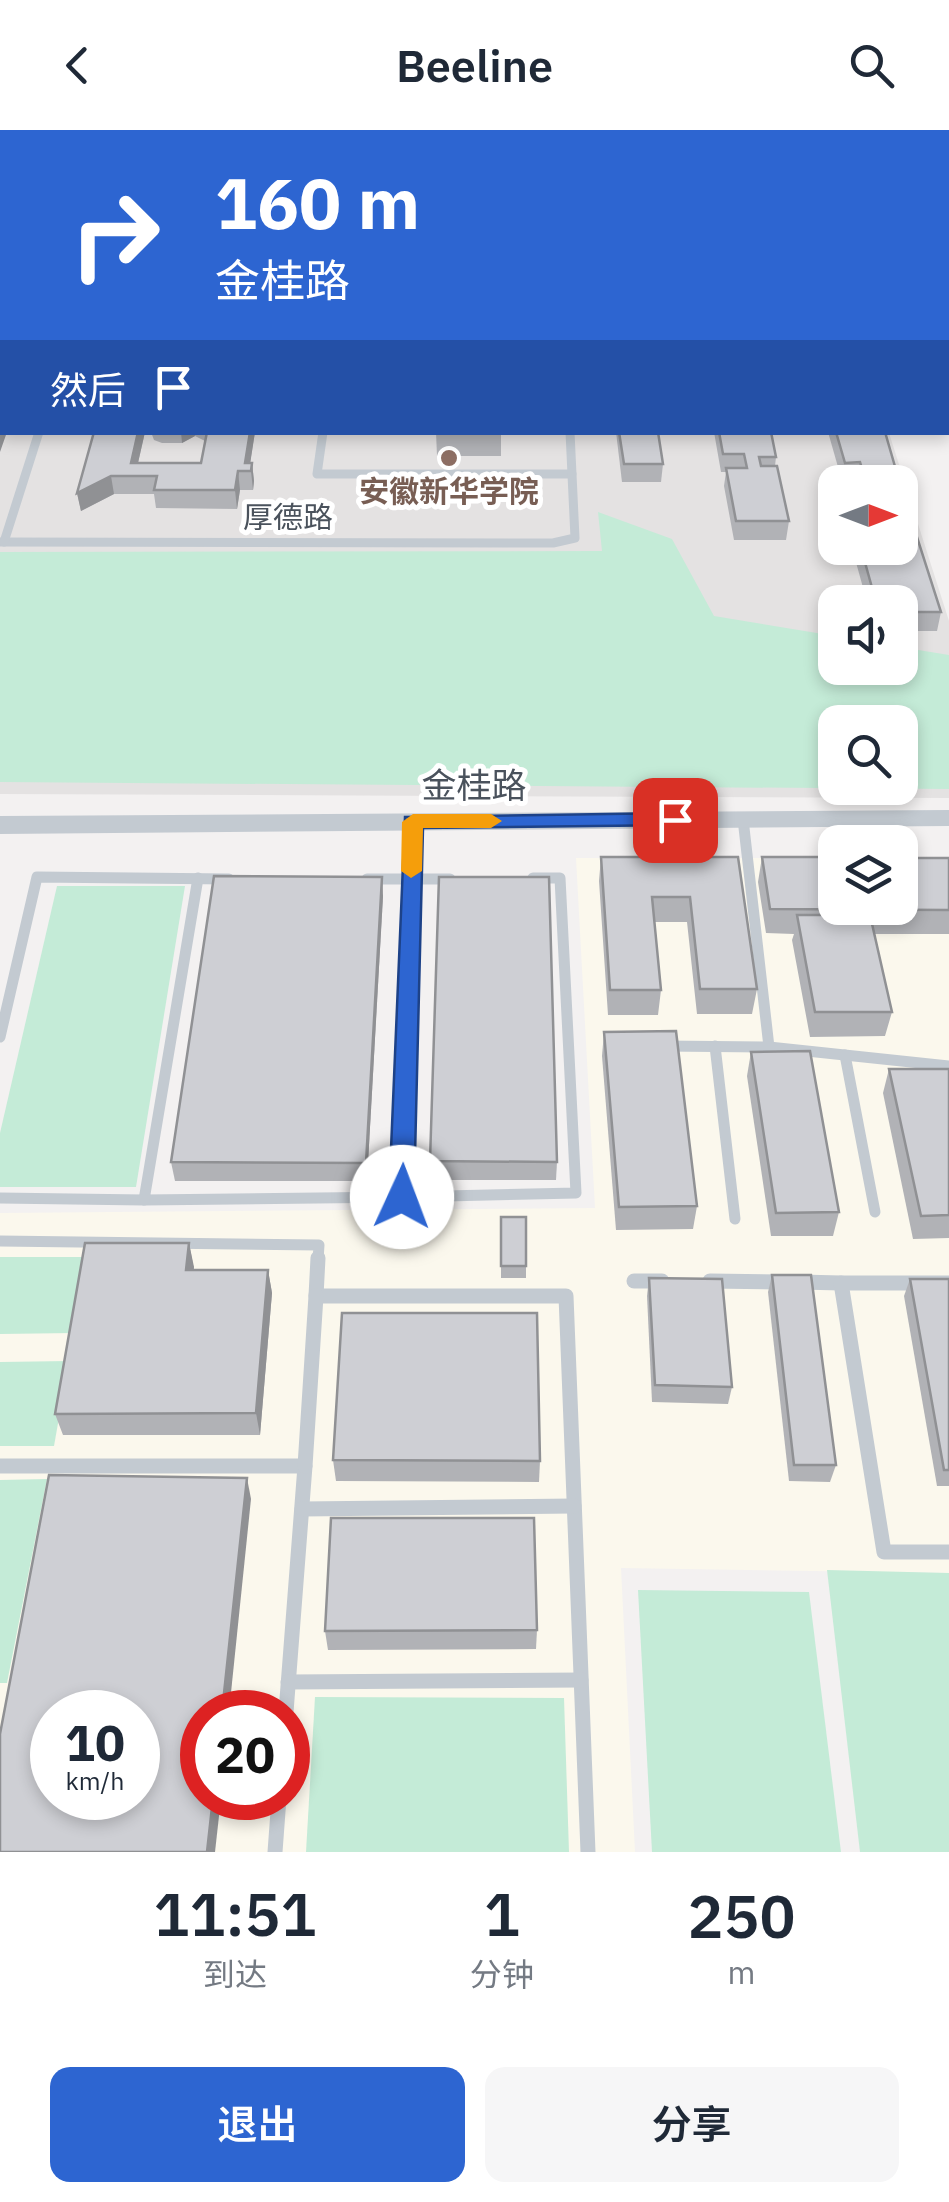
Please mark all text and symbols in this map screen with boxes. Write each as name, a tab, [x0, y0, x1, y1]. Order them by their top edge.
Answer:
text: Beeline	[396, 36, 553, 94]
icon: back	[50, 38, 105, 93]
icon: search	[844, 38, 899, 93]
text: 160 m	[215, 157, 420, 248]
icon: right	[50, 170, 180, 300]
text: 金桂路	[215, 251, 350, 309]
icon: arrive	[146, 360, 201, 415]
text: 然后	[50, 365, 126, 414]
marker: 安徽新华学院	[438, 447, 460, 469]
north arrow	[818, 465, 918, 565]
map controls	[818, 465, 918, 925]
place label: 安徽新华学院	[359, 471, 539, 510]
street label: 厚德路	[243, 497, 333, 536]
button: sound	[818, 585, 918, 685]
button: search	[818, 705, 918, 805]
street label: 金桂路	[421, 762, 527, 808]
pin	[633, 778, 718, 863]
icon: arrive	[648, 793, 703, 848]
button: layers	[818, 825, 918, 925]
position arrow	[350, 1145, 454, 1249]
speed limit sign: 20	[180, 1690, 310, 1820]
text: 10	[65, 1710, 125, 1775]
text: km/h	[66, 1764, 124, 1797]
text: 11:51	[153, 1874, 317, 1953]
text: 1	[484, 1874, 520, 1953]
text: 250	[688, 1876, 796, 1955]
text: m	[728, 1951, 755, 1993]
text: 到达	[203, 1953, 267, 1995]
text: 分钟	[470, 1953, 534, 1995]
button: 退出	[50, 2067, 465, 2182]
button: 分享	[485, 2067, 899, 2182]

